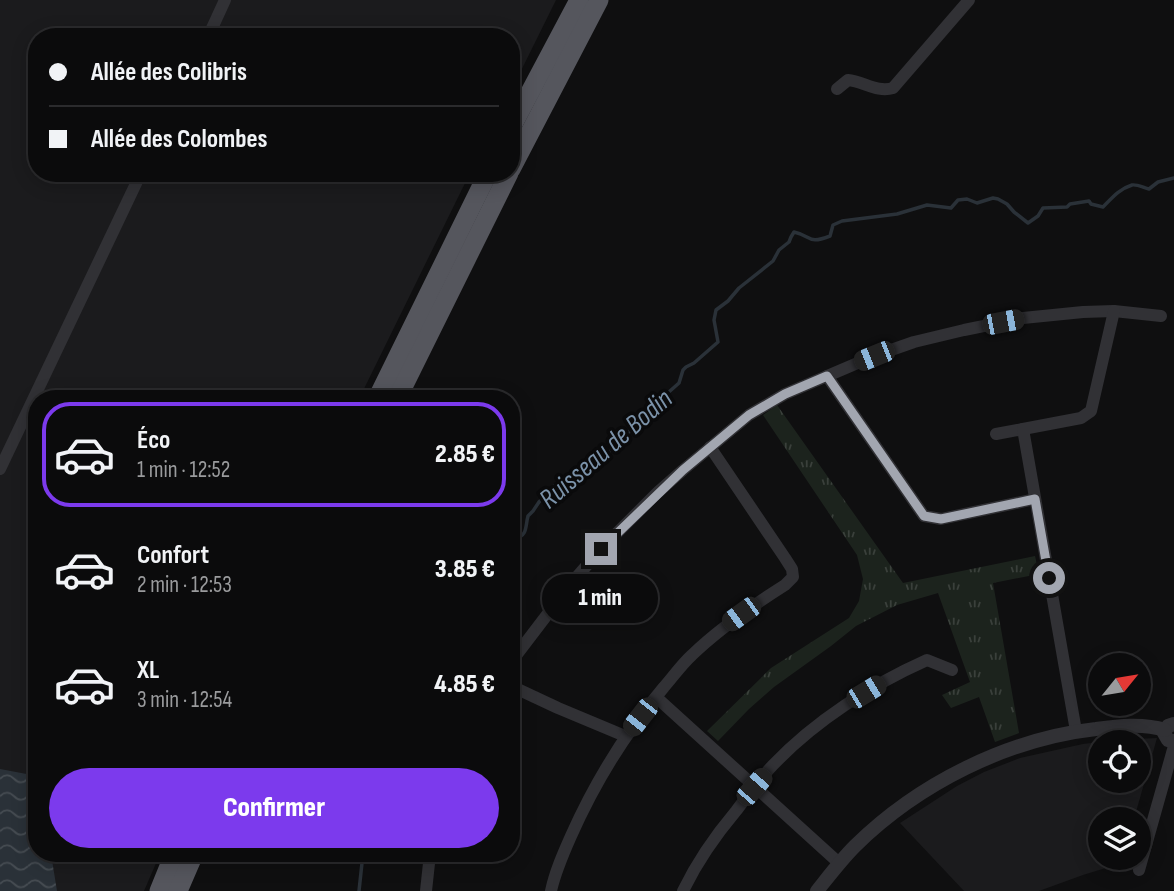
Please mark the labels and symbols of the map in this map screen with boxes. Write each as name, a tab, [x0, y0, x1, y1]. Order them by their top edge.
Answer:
car	[981, 308, 1026, 336]
car	[851, 338, 898, 374]
water label: Ruisseau de Bodin	[533, 382, 679, 516]
route end	[585, 533, 617, 565]
route start	[1033, 562, 1065, 594]
callout: 1 min	[543, 574, 659, 622]
car	[718, 593, 765, 635]
north arrow	[1088, 653, 1152, 716]
car	[843, 672, 890, 712]
car	[619, 694, 662, 740]
car	[733, 764, 776, 810]

